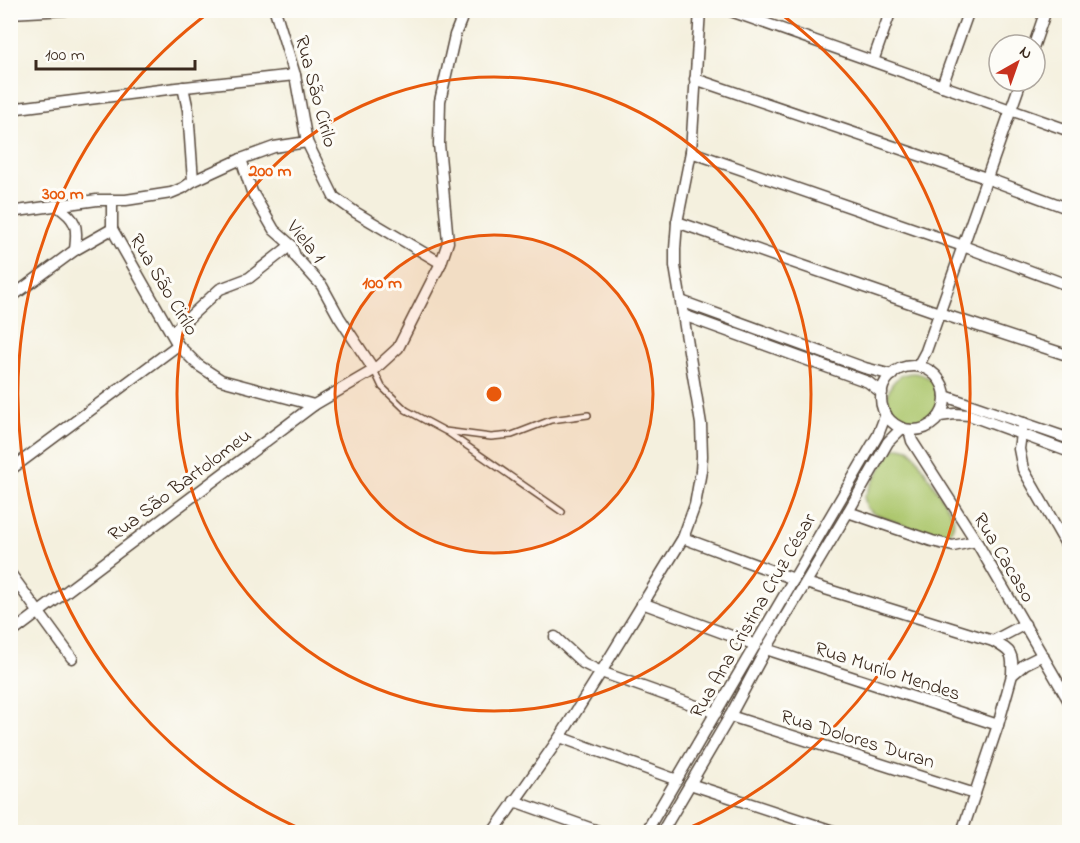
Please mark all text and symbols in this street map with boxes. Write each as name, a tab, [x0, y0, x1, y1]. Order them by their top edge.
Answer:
street label: Rua São Cirilo	[286, 32, 343, 151]
scale bar	[36, 33, 195, 71]
north arrow	[987, 33, 1047, 93]
text: N	[1014, 40, 1037, 66]
text: 100 m	[45, 43, 85, 69]
text: 200 m	[248, 159, 292, 185]
text: 300 m	[41, 182, 84, 208]
street label: Viela 1	[278, 214, 332, 271]
street label: Rua São Cirílo	[121, 229, 205, 342]
text: 100 m	[362, 271, 402, 297]
centre of rings	[484, 384, 504, 404]
street label: Rua São Bartolomeu	[103, 422, 258, 550]
street label: Rua Ana Cristina Cruz César	[684, 508, 825, 724]
street label: Rua Cacaso	[965, 508, 1041, 609]
street label: Rua Murilo Mendes	[811, 635, 964, 710]
street label: Rua Dolores Duran	[777, 703, 938, 778]

